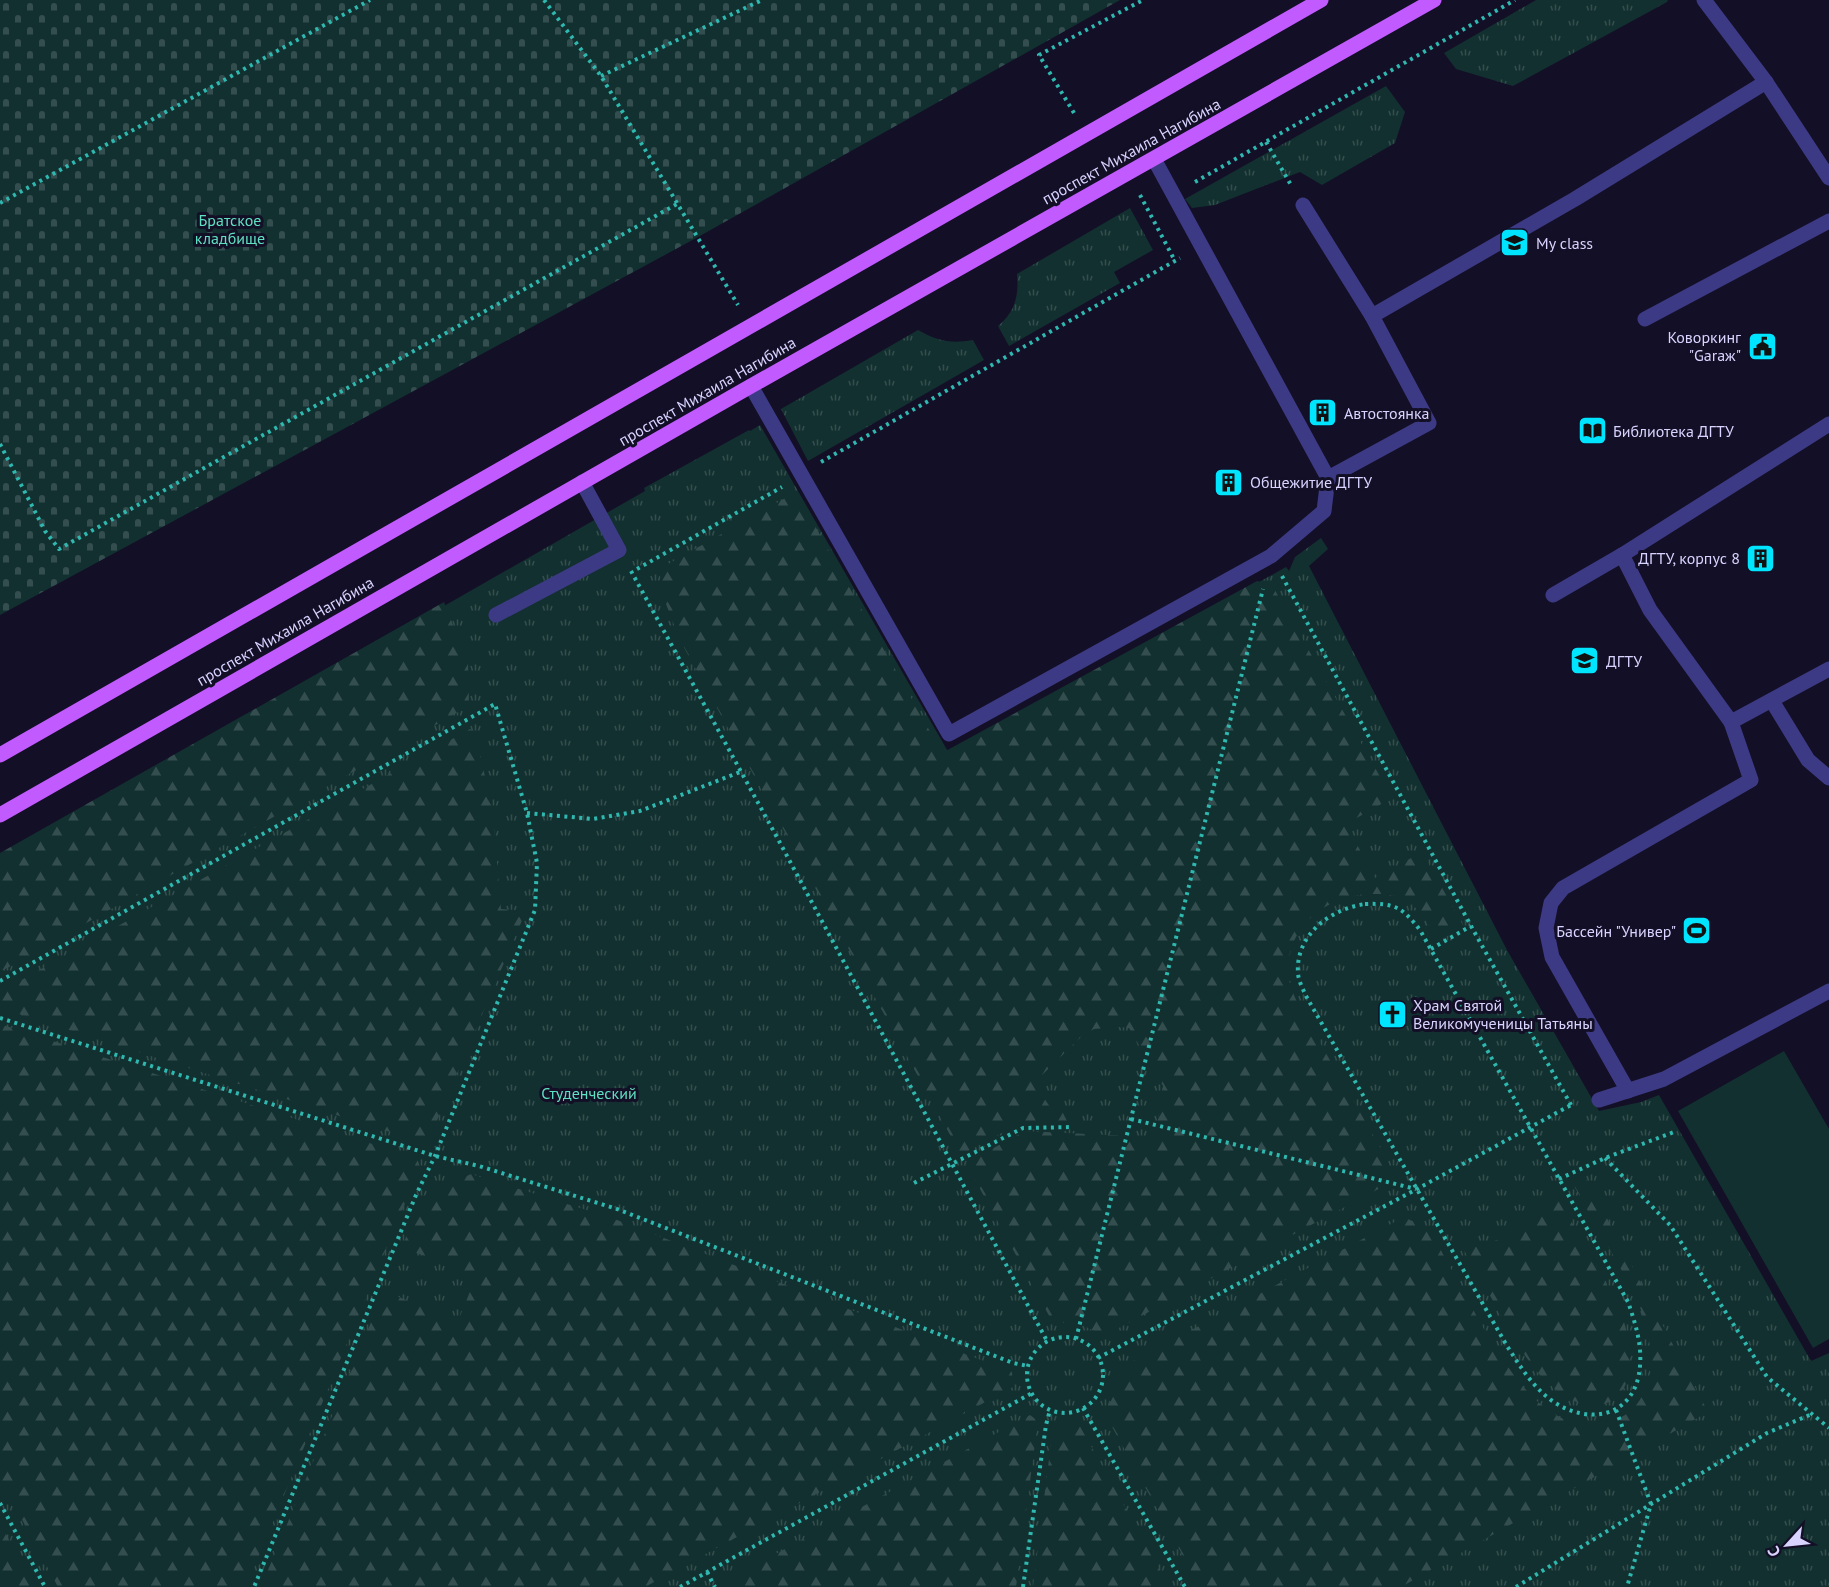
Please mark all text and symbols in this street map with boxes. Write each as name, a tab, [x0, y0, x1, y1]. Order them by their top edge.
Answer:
street label: проспект Михаила Нагибина	[1038, 93, 1224, 209]
park label: Братское кладбище	[195, 210, 265, 248]
school or university icon: My class	[1499, 227, 1531, 259]
place label: My class	[1536, 233, 1593, 253]
place label: Коворкинг "Gаraж"	[1668, 327, 1741, 365]
public building icon: Коворкинг "Gаraж"	[1746, 330, 1778, 362]
street label: проспект Михаила Нагибина	[615, 332, 799, 450]
building icon: Автостоянка	[1307, 397, 1339, 429]
place label: Автостоянка	[1344, 403, 1430, 423]
library icon: Библиотека ДГТУ	[1576, 415, 1608, 447]
place label: Библиотека ДГТУ	[1613, 421, 1734, 441]
building icon: Общежитие ДГТУ	[1213, 466, 1245, 498]
place label: Общежитие ДГТУ	[1250, 472, 1372, 492]
building icon: ДГТУ, корпус 8	[1745, 542, 1777, 574]
place label: ДГТУ, корпус 8	[1638, 548, 1740, 568]
street label: проспект Михаила Нагибина	[193, 572, 377, 690]
school or university icon: ДГТУ	[1569, 645, 1601, 677]
place label: ДГТУ	[1606, 651, 1642, 671]
sports icon: Бассейн "Универ"	[1681, 915, 1713, 947]
place label: Бассейн "Универ"	[1556, 921, 1676, 941]
place label: Храм Святой Великомученицы Татьяны	[1413, 995, 1593, 1033]
church icon: Храм Святой Великомученицы Татьяны	[1376, 998, 1408, 1030]
park label: Студенческий	[541, 1083, 637, 1103]
north arrow	[1757, 1515, 1817, 1575]
text: С	[1763, 1543, 1785, 1560]

